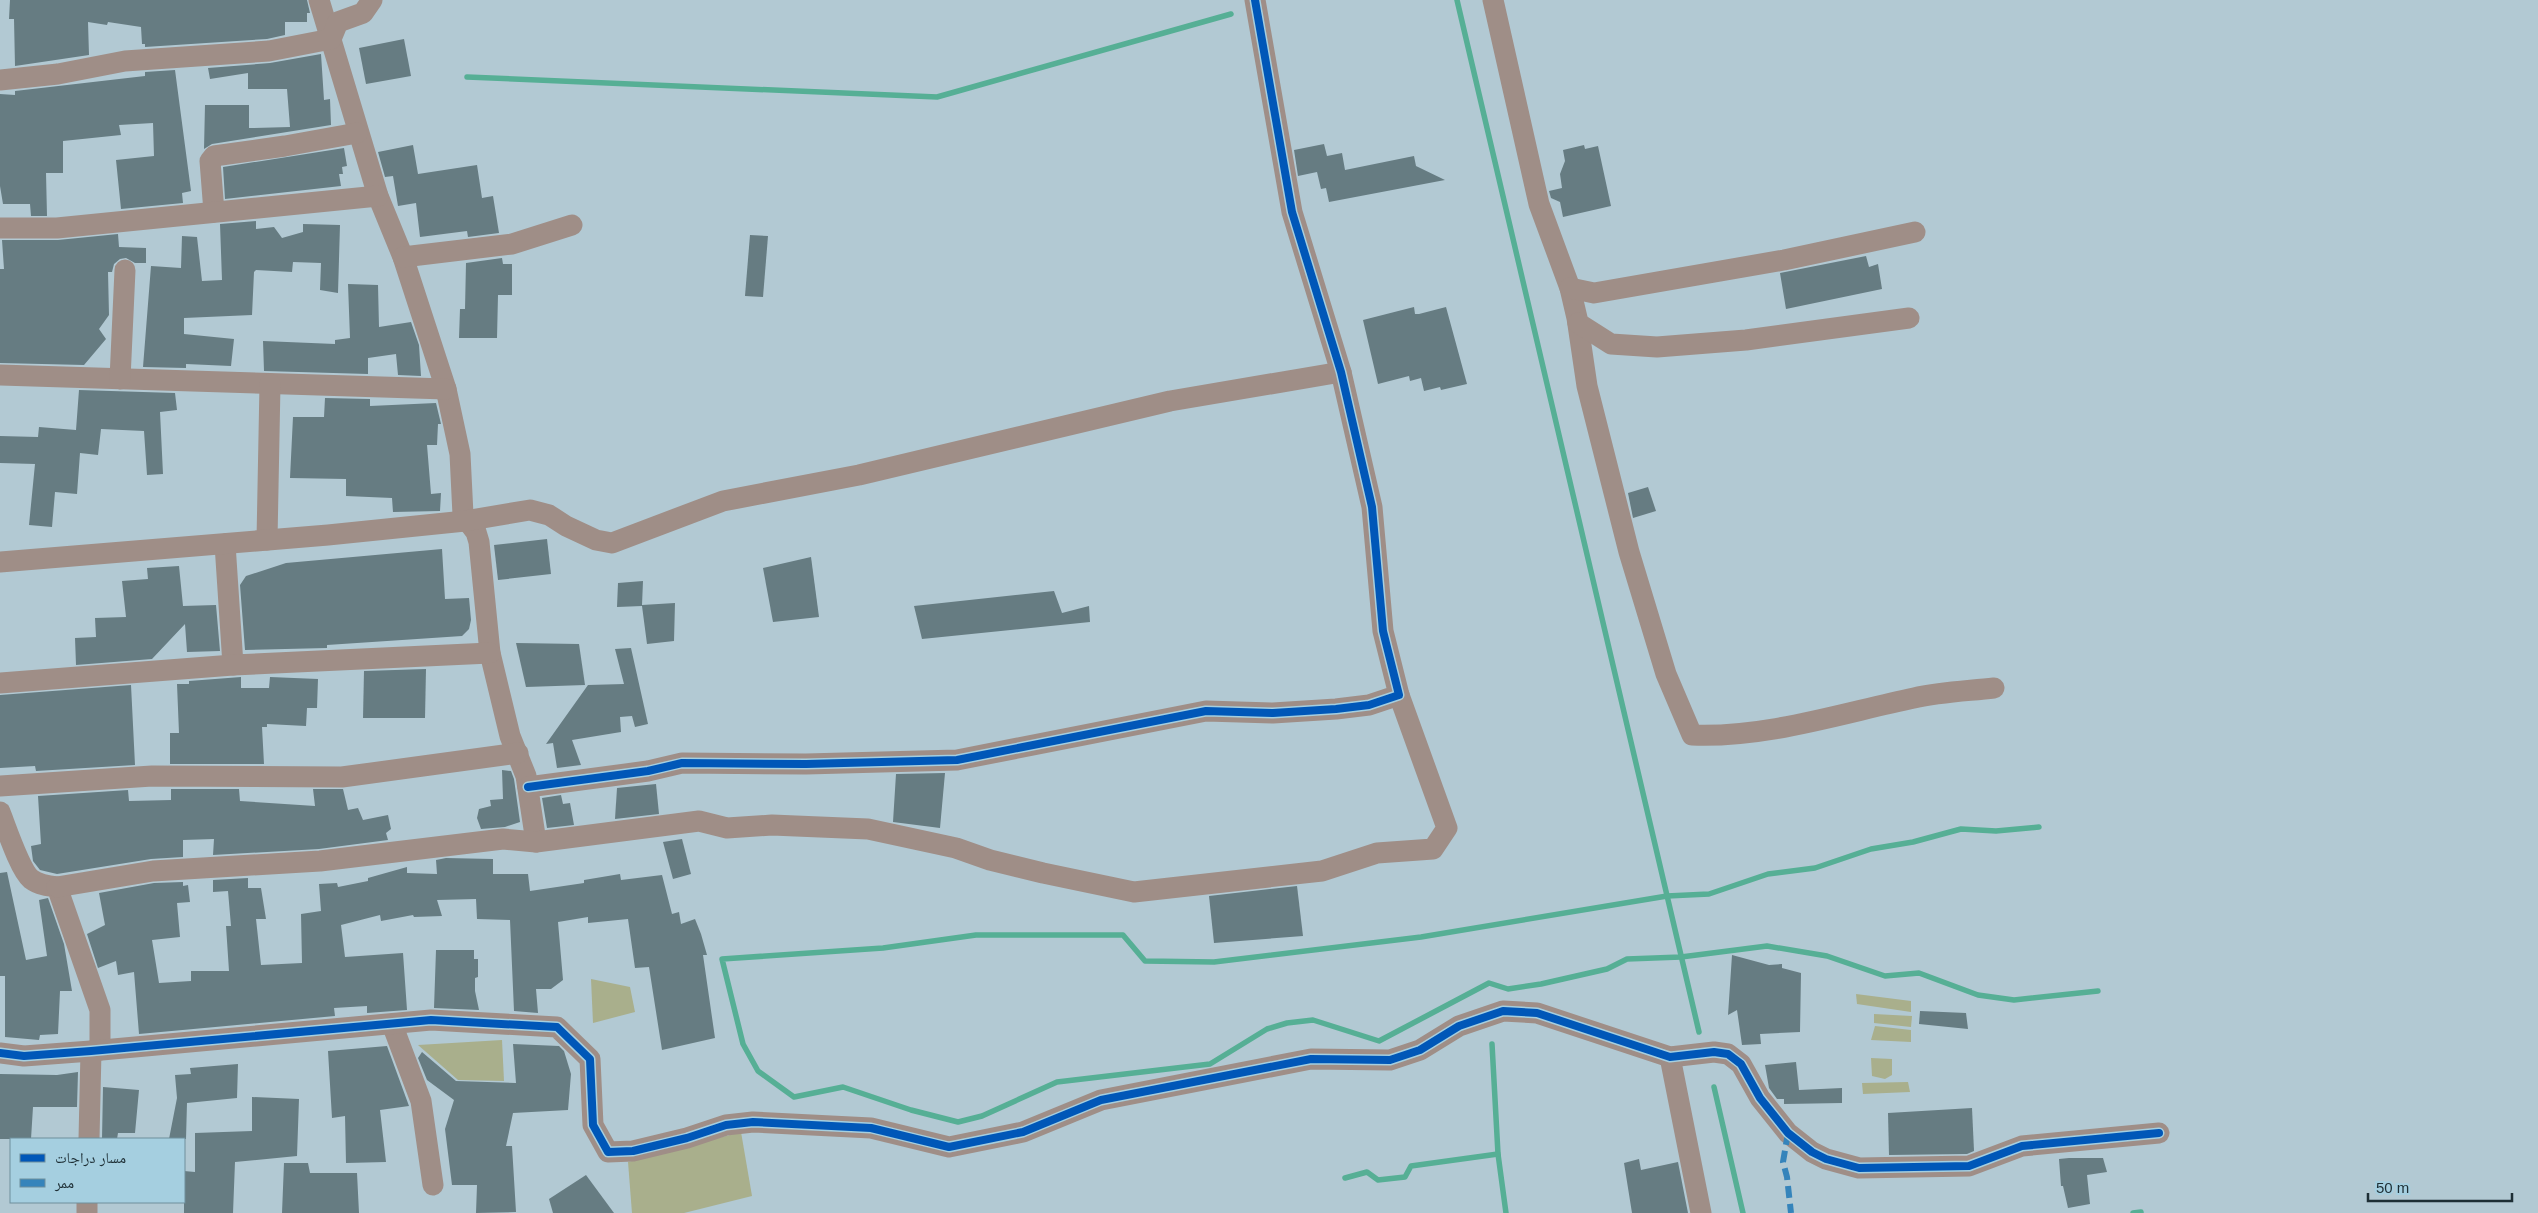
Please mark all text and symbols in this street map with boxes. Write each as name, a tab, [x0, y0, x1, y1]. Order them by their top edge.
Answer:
legend	[10, 1138, 185, 1203]
text: مسار دراجات	[55, 1149, 126, 1167]
scale bar	[2368, 1170, 2512, 1202]
text: ممر	[54, 1174, 74, 1192]
text: 50 m	[2376, 1179, 2409, 1196]

